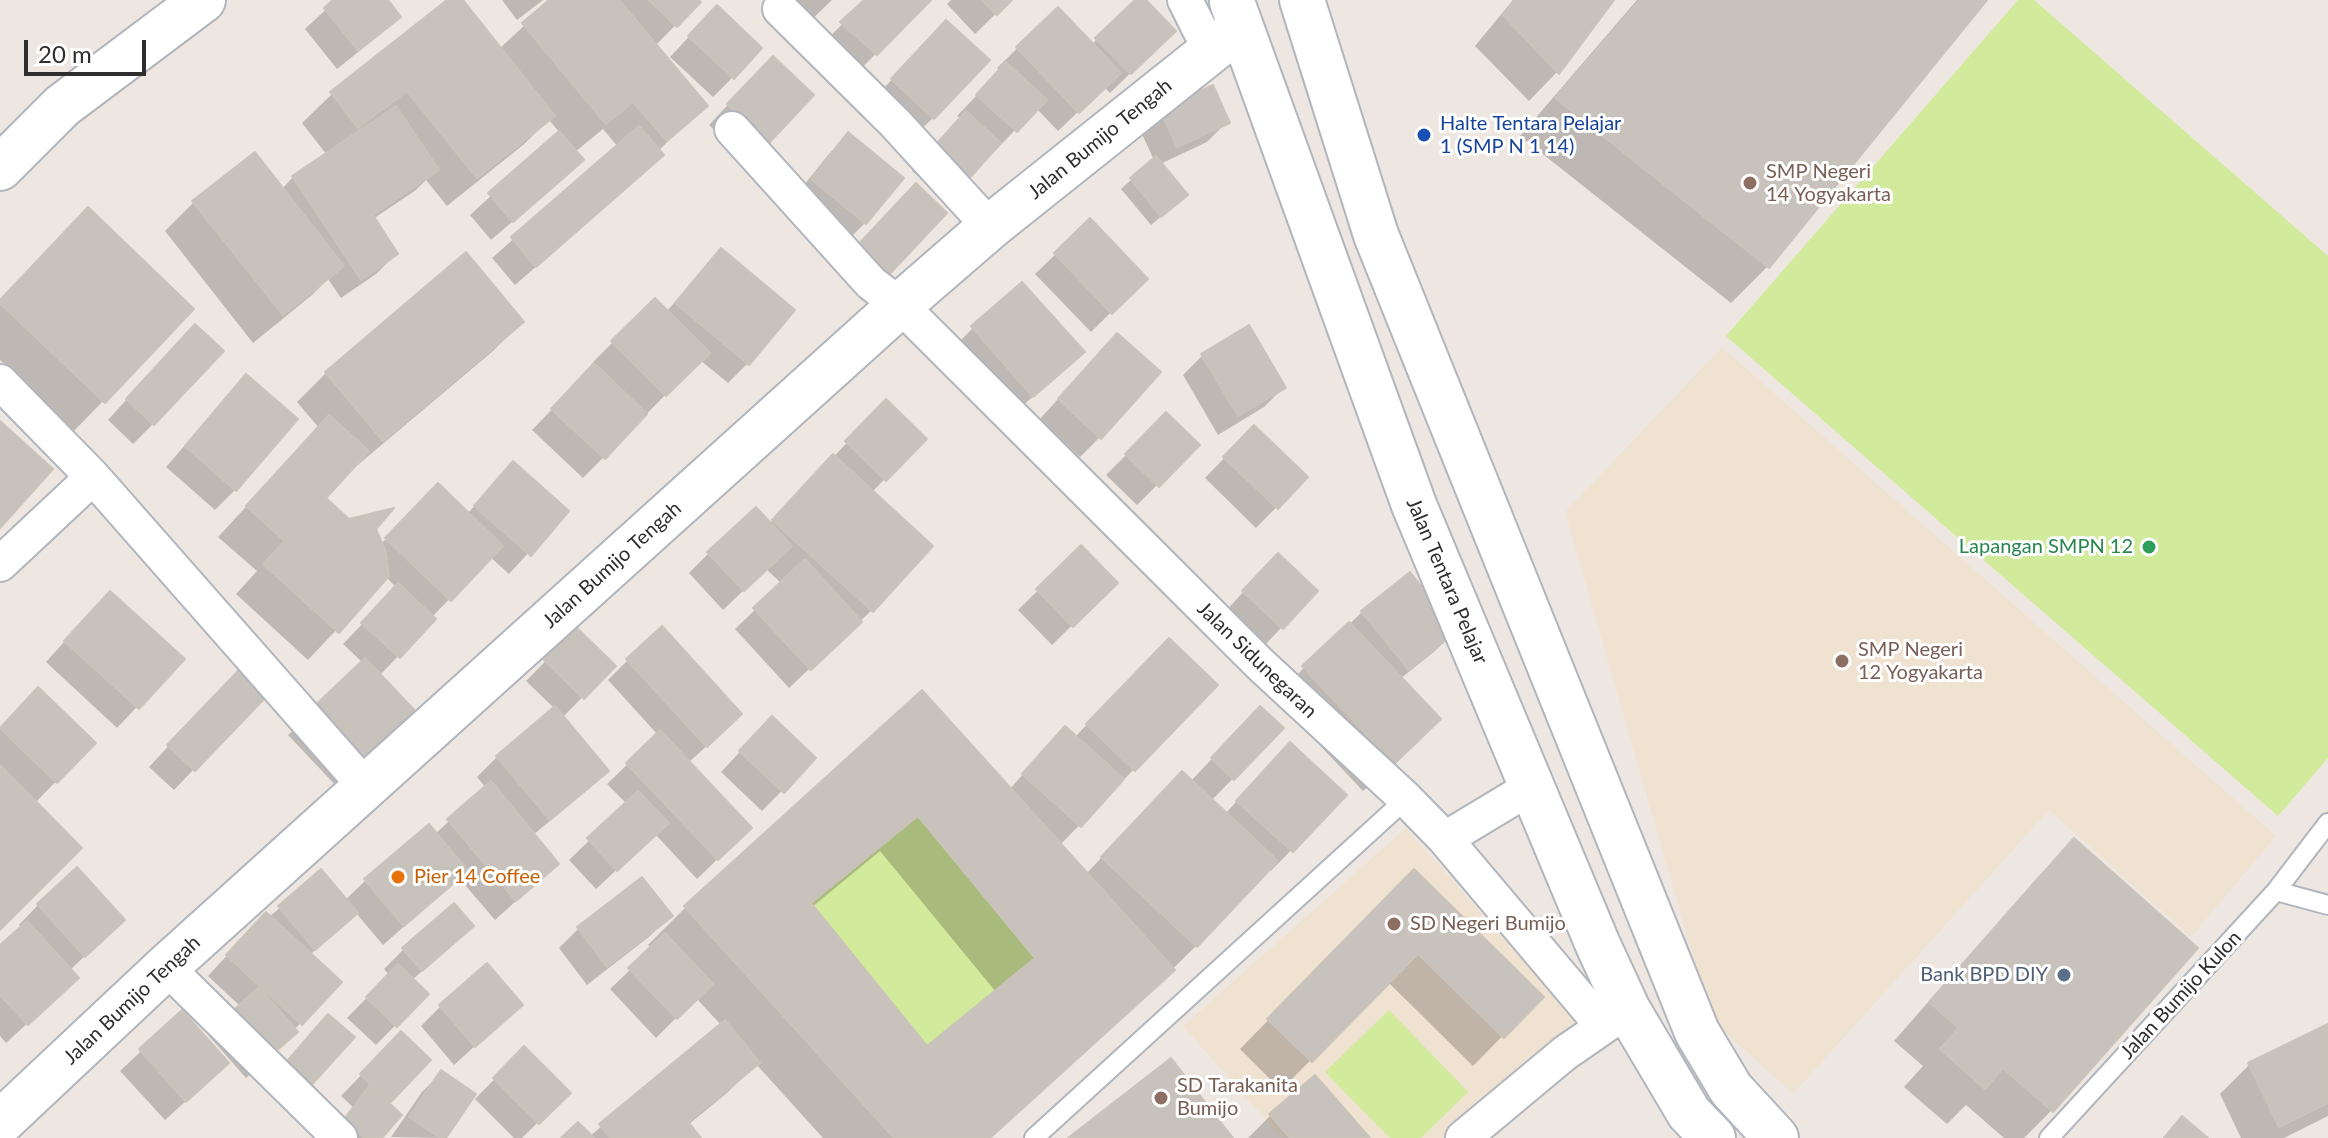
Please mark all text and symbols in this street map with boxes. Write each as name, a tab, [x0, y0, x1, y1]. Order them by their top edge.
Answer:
scale bar	[28, 24, 150, 74]
text: 20 m	[38, 39, 92, 68]
street label: Jalan Bumijo Tengah	[1023, 74, 1177, 204]
place label: Halte Tentara Pelajar 1 (SMP N 1 14)	[1440, 112, 1621, 159]
marker: Halte Tentara Pelajar 1 (SMP N 1 14)	[1415, 126, 1433, 144]
place label: SMP Negeri 14 Yogyakarta	[1766, 160, 1891, 207]
marker: SMP Negeri 14 Yogyakarta	[1741, 174, 1759, 192]
street label: Jalan Tentara Pelajar	[1401, 494, 1493, 668]
street label: Jalan Bumijo Tengah	[538, 497, 686, 633]
place label: Lapangan SMPN 12	[1959, 535, 2133, 559]
marker: Lapangan SMPN 12	[2140, 538, 2158, 556]
street label: Jalan Sidunegaran	[1192, 597, 1322, 723]
place label: SMP Negeri 12 Yogyakarta	[1858, 638, 1983, 685]
marker: SMP Negeri 12 Yogyakarta	[1833, 652, 1851, 670]
place label: Pier 14 Coffee	[414, 865, 540, 889]
marker: Pier 14 Coffee	[389, 868, 407, 886]
place label: SD Negeri Bumijo	[1410, 912, 1566, 936]
marker: SD Negeri Bumijo	[1385, 915, 1403, 933]
street label: Jalan Bumijo Kulon	[2115, 926, 2247, 1064]
street label: Jalan Bumijo Tengah	[59, 931, 205, 1069]
place label: Bank BPD DIY	[1920, 963, 2048, 987]
marker: Bank BPD DIY	[2055, 966, 2073, 984]
place label: SD Tarakanita Bumijo	[1177, 1074, 1298, 1121]
marker: SD Tarakanita Bumijo	[1152, 1089, 1170, 1107]

